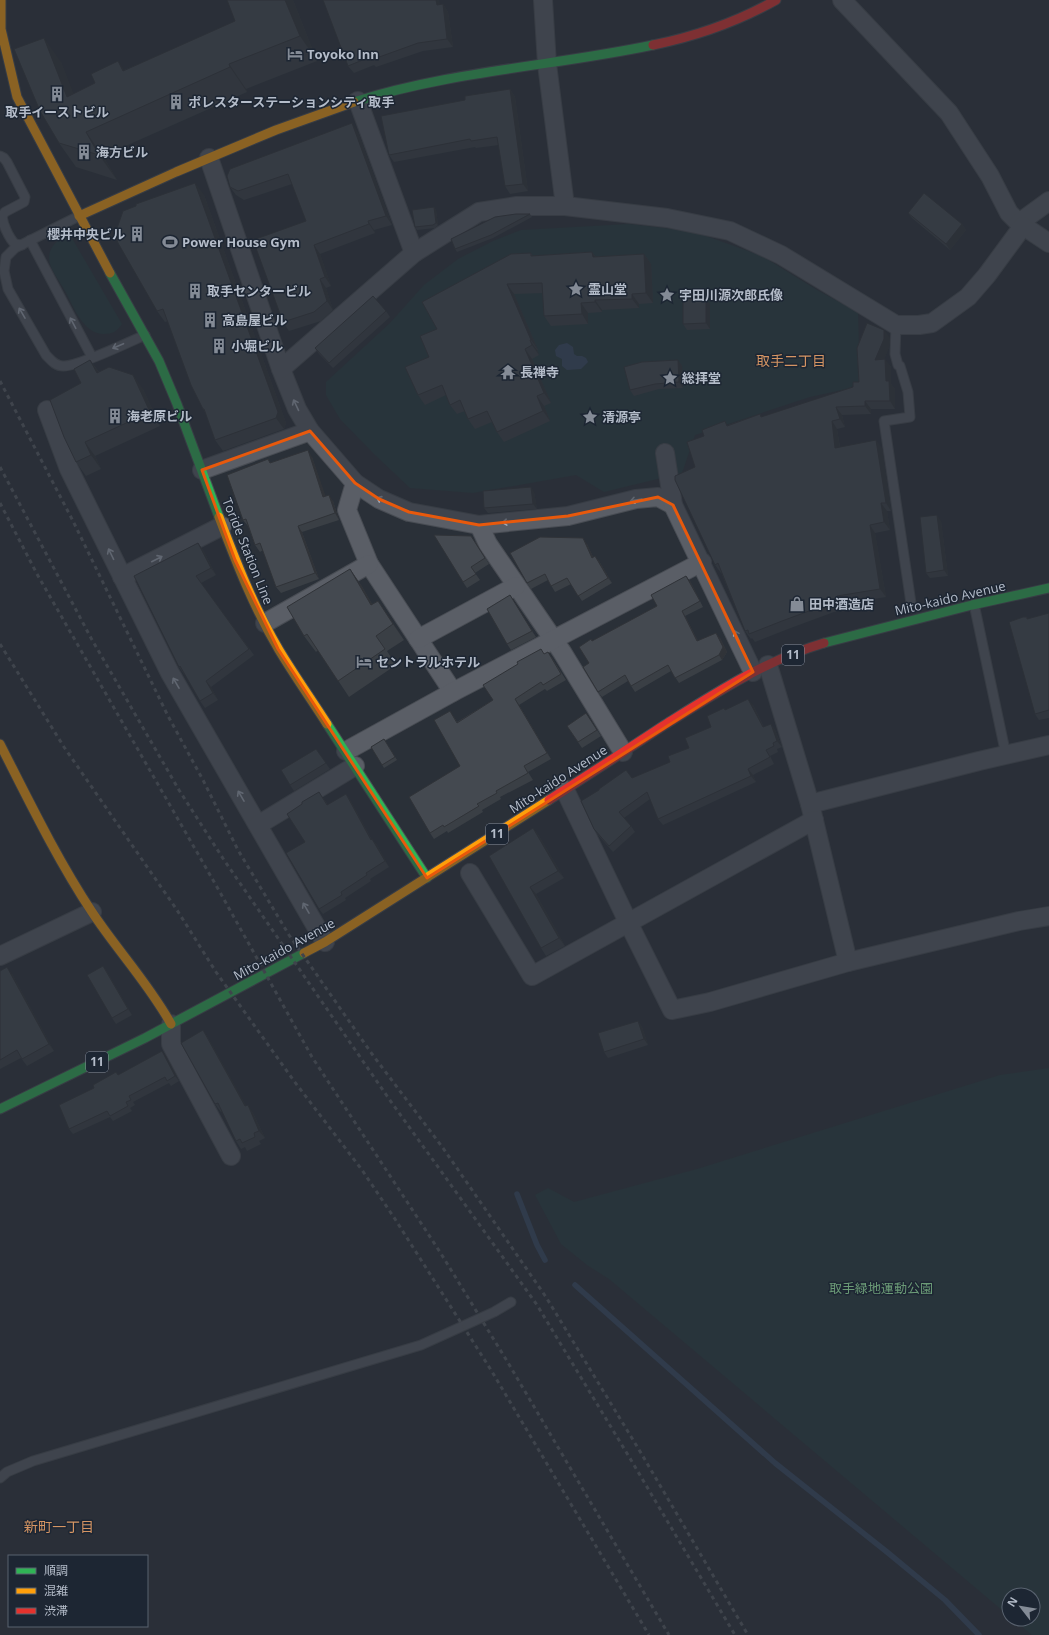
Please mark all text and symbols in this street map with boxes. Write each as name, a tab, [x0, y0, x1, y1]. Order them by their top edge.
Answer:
hotel icon: Toyoko Inn	[286, 45, 304, 63]
place label: Toyoko Inn	[307, 45, 379, 63]
building icon: 取手イーストビル	[48, 85, 66, 103]
building icon: ポレスターステーションシティ取手	[167, 93, 185, 111]
place label: ポレスターステーションシティ取手	[188, 93, 394, 111]
place label: 取手イーストビル	[5, 103, 109, 121]
building icon: 海方ビル	[75, 143, 93, 161]
place label: 海方ビル	[96, 143, 148, 161]
place label: 櫻井中央ビル	[47, 225, 125, 243]
building icon: 櫻井中央ビル	[128, 225, 146, 243]
sports icon: Power House Gym	[161, 233, 179, 251]
place label: Power House Gym	[182, 233, 300, 251]
place icon: 霊山堂	[567, 280, 585, 298]
place label: 霊山堂	[588, 280, 627, 298]
building icon: 取手センタービル	[186, 282, 204, 300]
place label: 取手センタービル	[207, 282, 311, 300]
place icon: 宇田川源次郎氏像	[658, 286, 676, 304]
place label: 宇田川源次郎氏像	[679, 286, 783, 304]
one-way arrow	[18, 307, 26, 319]
building icon: 高島屋ビル	[201, 311, 219, 329]
place label: 高島屋ビル	[222, 311, 287, 329]
one-way arrow	[69, 317, 77, 329]
building icon: 小堀ビル	[210, 337, 228, 355]
place label: 小堀ビル	[231, 337, 283, 355]
one-way arrow	[113, 343, 125, 351]
district label: 取手二丁目	[756, 351, 826, 370]
temple icon: 長禅寺	[499, 363, 517, 381]
place label: 長禅寺	[520, 363, 559, 381]
place icon: 総拝堂	[661, 369, 679, 387]
place label: 総拝堂	[681, 369, 721, 387]
one-way arrow	[292, 400, 299, 412]
building icon: 海老原ビル	[106, 407, 124, 425]
place label: 海老原ビル	[127, 407, 192, 425]
place icon: 清源亭	[581, 408, 599, 426]
place label: 清源亭	[602, 408, 641, 426]
street label: Toride Station Line	[218, 495, 278, 607]
one-way arrow	[376, 496, 388, 503]
one-way arrow	[630, 496, 643, 504]
one-way arrow	[502, 518, 515, 526]
one-way arrow	[107, 549, 114, 561]
one-way arrow	[151, 555, 163, 562]
street label: Mito-kaido Avenue	[893, 576, 1007, 620]
shop icon: 田中酒造店	[788, 595, 806, 613]
place label: 田中酒造店	[809, 595, 874, 613]
one-way arrow	[733, 631, 740, 643]
road number: 11	[782, 645, 804, 665]
hotel icon: セントラルホテル	[355, 653, 373, 671]
place label: セントラルホテル	[376, 653, 480, 671]
one-way arrow	[171, 677, 179, 689]
street label: Mito-kaido Avenue	[506, 741, 610, 817]
one-way arrow	[237, 790, 245, 802]
road number: 11	[486, 824, 508, 844]
one-way arrow	[301, 903, 309, 915]
street label: Mito-kaido Avenue	[230, 914, 338, 984]
road number: 11	[86, 1052, 108, 1072]
park label: 取手緑地運動公園	[829, 1279, 933, 1297]
district label: 新町一丁目	[24, 1517, 94, 1536]
legend	[8, 1555, 148, 1627]
text: 順調	[44, 1562, 68, 1579]
text: 混雑	[44, 1582, 68, 1599]
north arrow	[1001, 1587, 1041, 1627]
text: N	[1003, 1594, 1021, 1609]
text: 渋滞	[44, 1602, 68, 1619]

